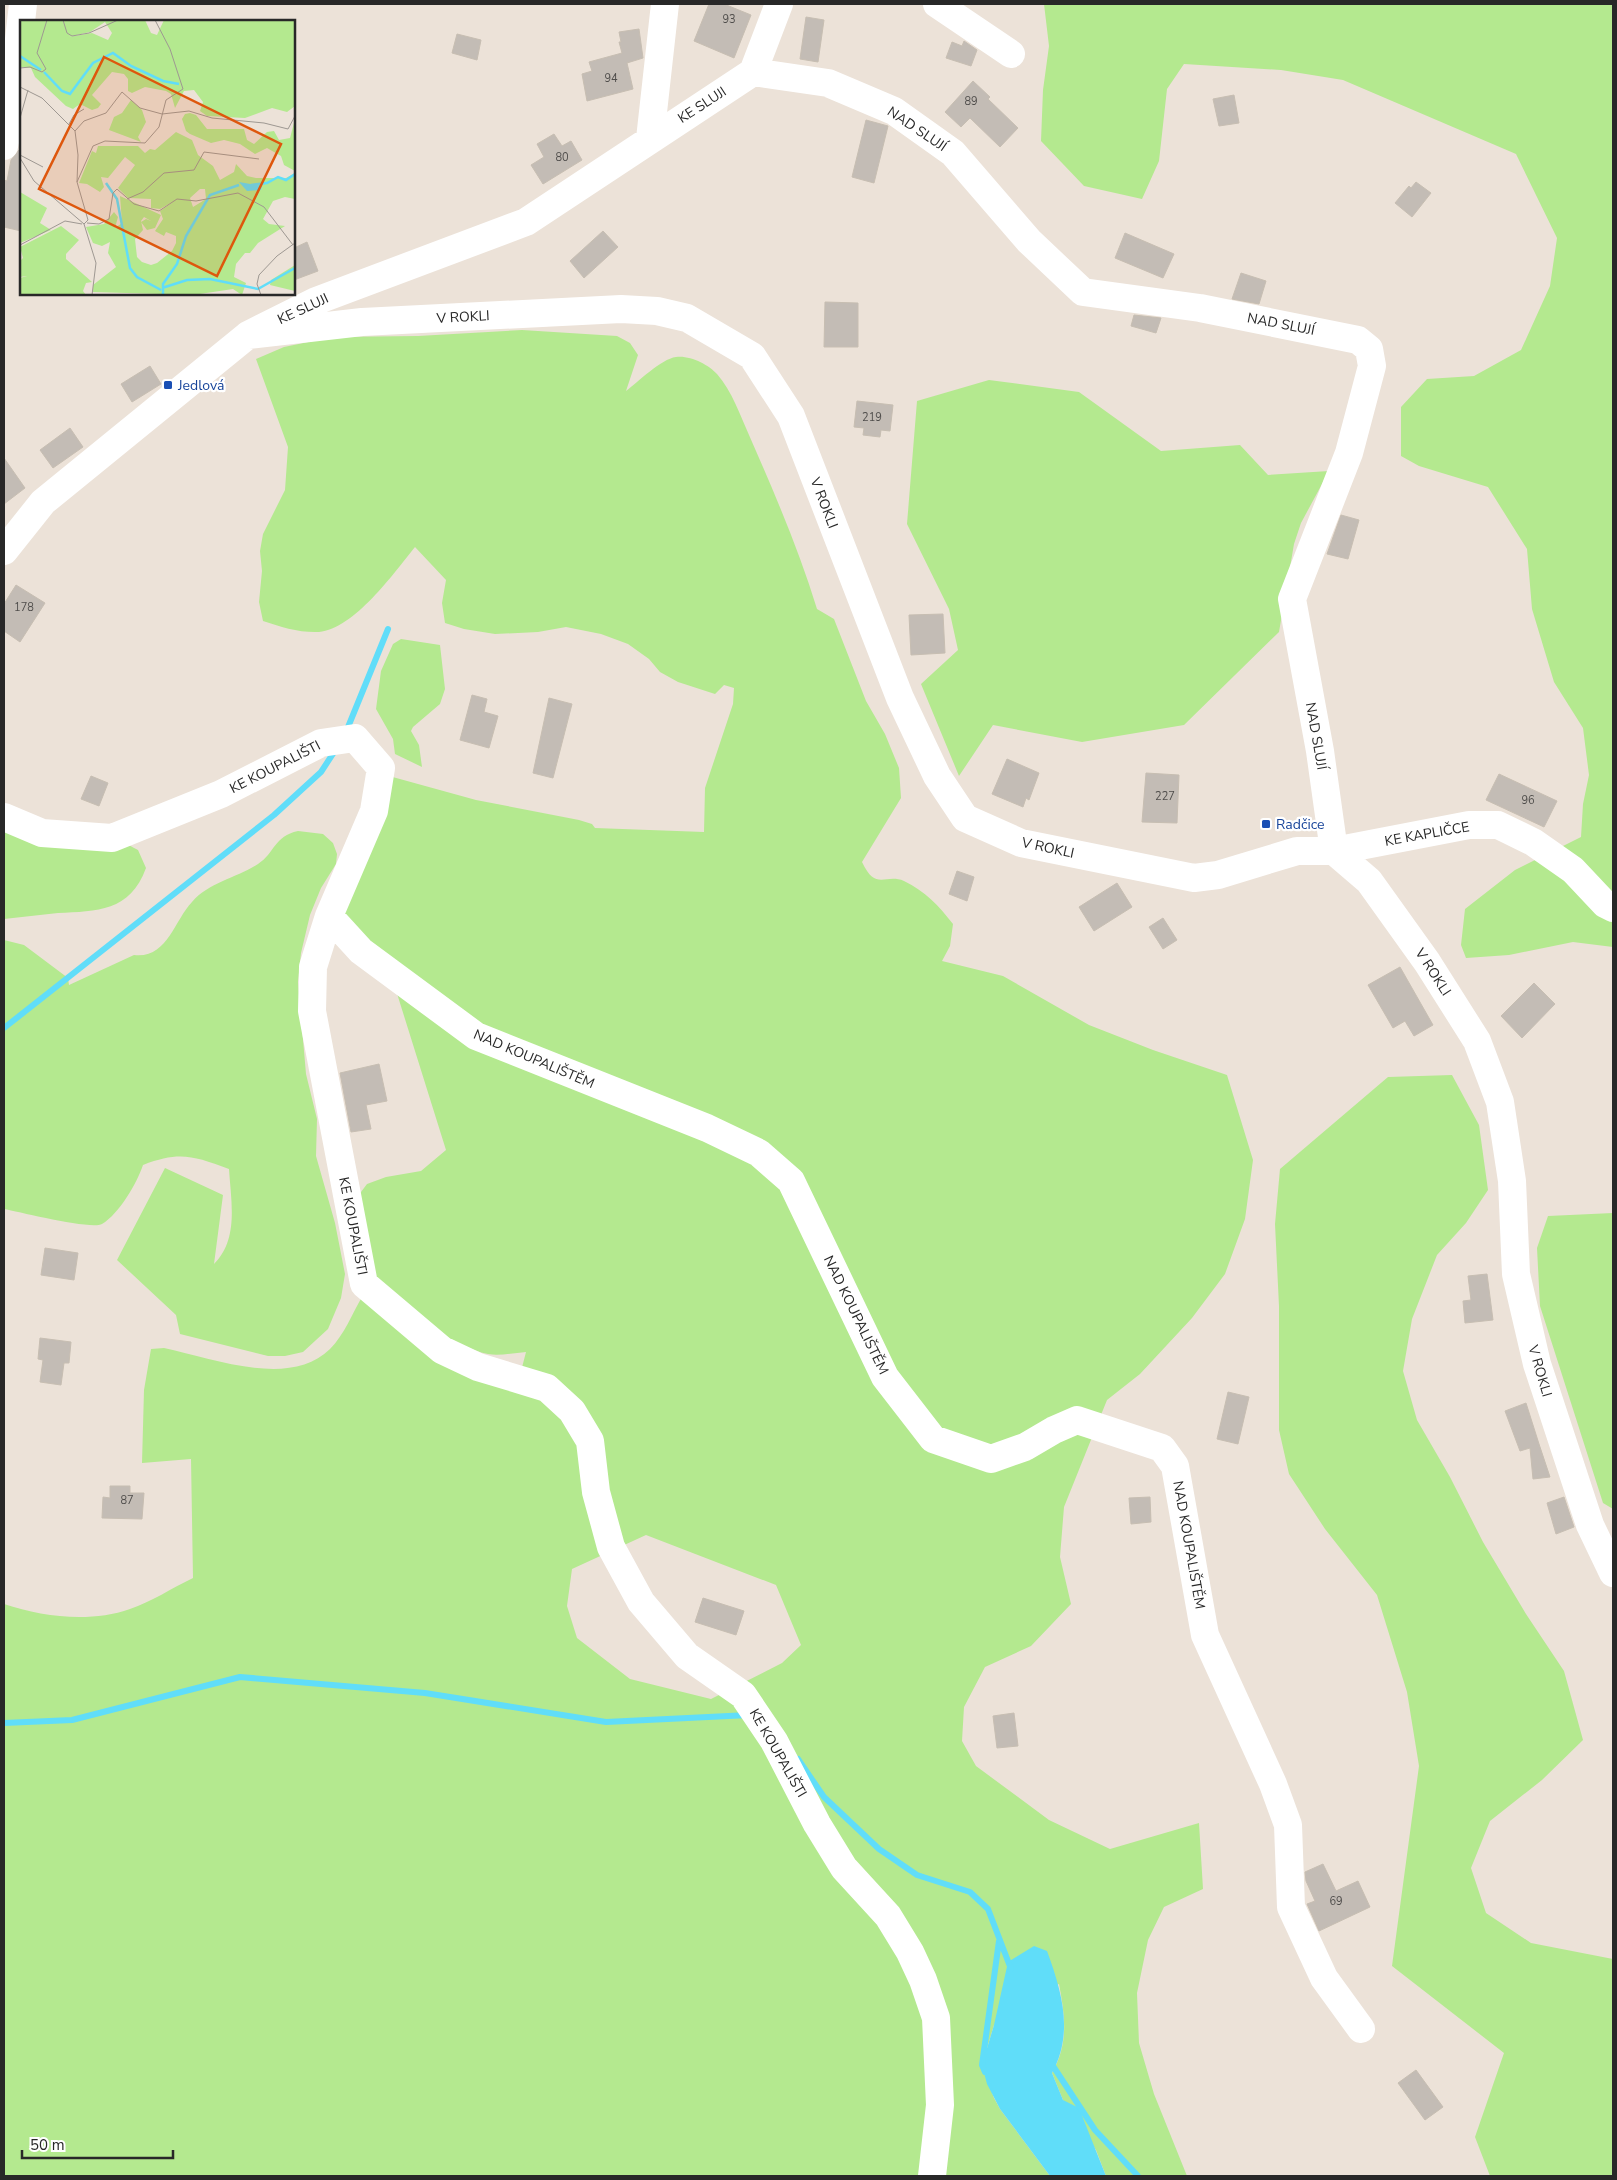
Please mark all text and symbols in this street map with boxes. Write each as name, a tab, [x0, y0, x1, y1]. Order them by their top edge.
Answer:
house number: 93	[722, 12, 736, 27]
inset map	[20, 20, 295, 295]
house number: 94	[604, 71, 618, 86]
street label: KE SLUJI	[674, 82, 730, 128]
house number: 89	[964, 94, 978, 109]
street label: NAD SLUJÍ	[883, 102, 952, 157]
house number: 80	[555, 150, 569, 165]
street label: KE SLUJI	[274, 289, 332, 329]
street label: V ROKLI	[435, 306, 490, 328]
street label: NAD SLUJÍ	[1246, 308, 1318, 340]
place label: Jedlová	[177, 376, 224, 395]
marker: Jedlová	[162, 379, 174, 391]
house number: 219	[862, 410, 882, 425]
street label: V ROKLI	[805, 474, 842, 531]
house number: 178	[14, 600, 34, 615]
street label: NAD SLUJÍ	[1301, 701, 1332, 773]
street label: KE KOUPALIŠTI	[226, 736, 324, 798]
house number: 227	[1155, 789, 1175, 804]
house number: 96	[1521, 793, 1535, 808]
place label: Radčice	[1276, 815, 1324, 834]
street label: KE KAPLIČCE	[1383, 817, 1471, 851]
marker: Radčice	[1260, 818, 1272, 830]
street label: V ROKLI	[1019, 833, 1076, 863]
street label: V ROKLI	[1410, 944, 1455, 999]
street label: NAD KOUPALIŠTĚM	[470, 1025, 598, 1093]
street label: KE KOUPALIŠTI	[334, 1175, 372, 1277]
street label: NAD KOUPALIŠTĚM	[819, 1252, 893, 1378]
street label: V ROKLI	[1523, 1342, 1556, 1399]
street label: NAD KOUPALIŠTĚM	[1168, 1479, 1210, 1611]
house number: 87	[120, 1493, 134, 1508]
street label: KE KOUPALIŠTI	[745, 1705, 811, 1801]
house number: 69	[1329, 1894, 1343, 1909]
scale bar	[22, 2128, 174, 2160]
text: 50 m	[30, 2135, 65, 2155]

